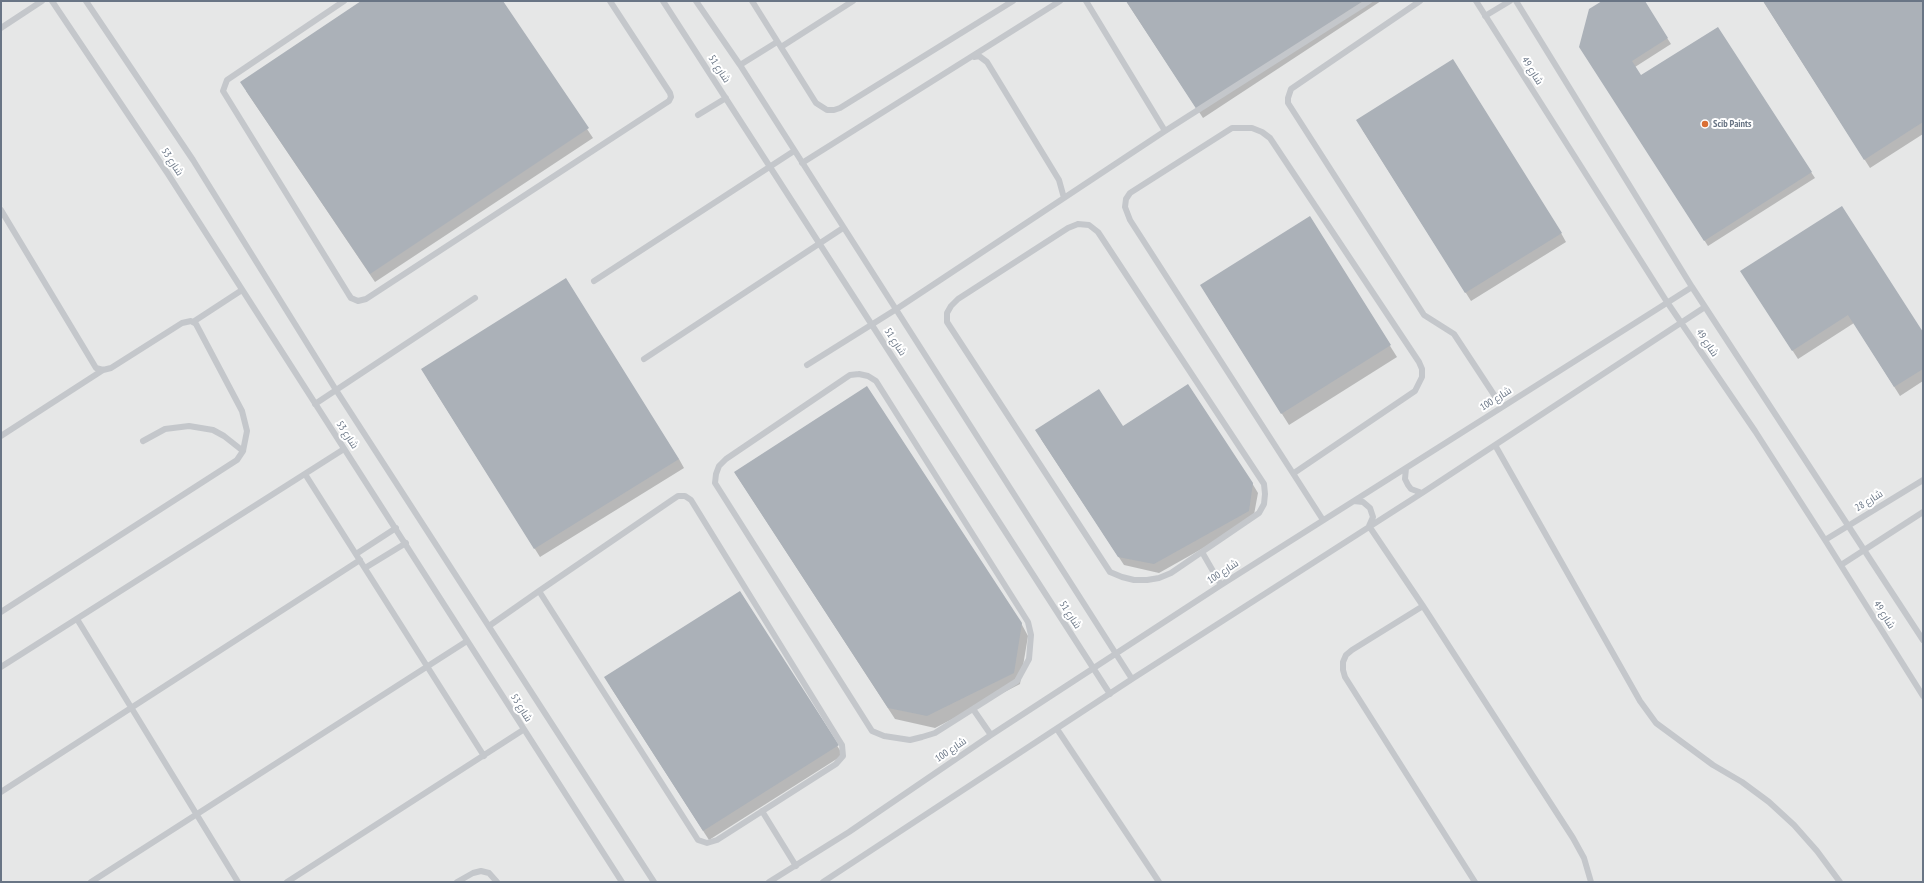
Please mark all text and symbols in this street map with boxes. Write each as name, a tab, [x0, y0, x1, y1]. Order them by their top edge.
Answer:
street label: شارع 51	[706, 53, 732, 85]
street label: شارع 49	[1519, 55, 1545, 87]
place label: Scib Paints	[1713, 118, 1751, 130]
marker: Scib Paints	[1700, 119, 1710, 129]
street label: شارع 53	[159, 146, 185, 178]
street label: شارع 51	[882, 326, 908, 358]
street label: شارع 49	[1694, 327, 1720, 359]
street label: شارع 100	[1478, 385, 1514, 413]
street label: شارع 53	[334, 419, 360, 451]
street label: شارع 28	[1853, 488, 1885, 514]
street label: شارع 100	[1205, 557, 1241, 587]
street label: شارع 51	[1057, 599, 1083, 631]
street label: شارع 49	[1871, 599, 1897, 631]
street label: شارع 53	[508, 692, 534, 724]
street label: شارع 100	[933, 735, 969, 765]

